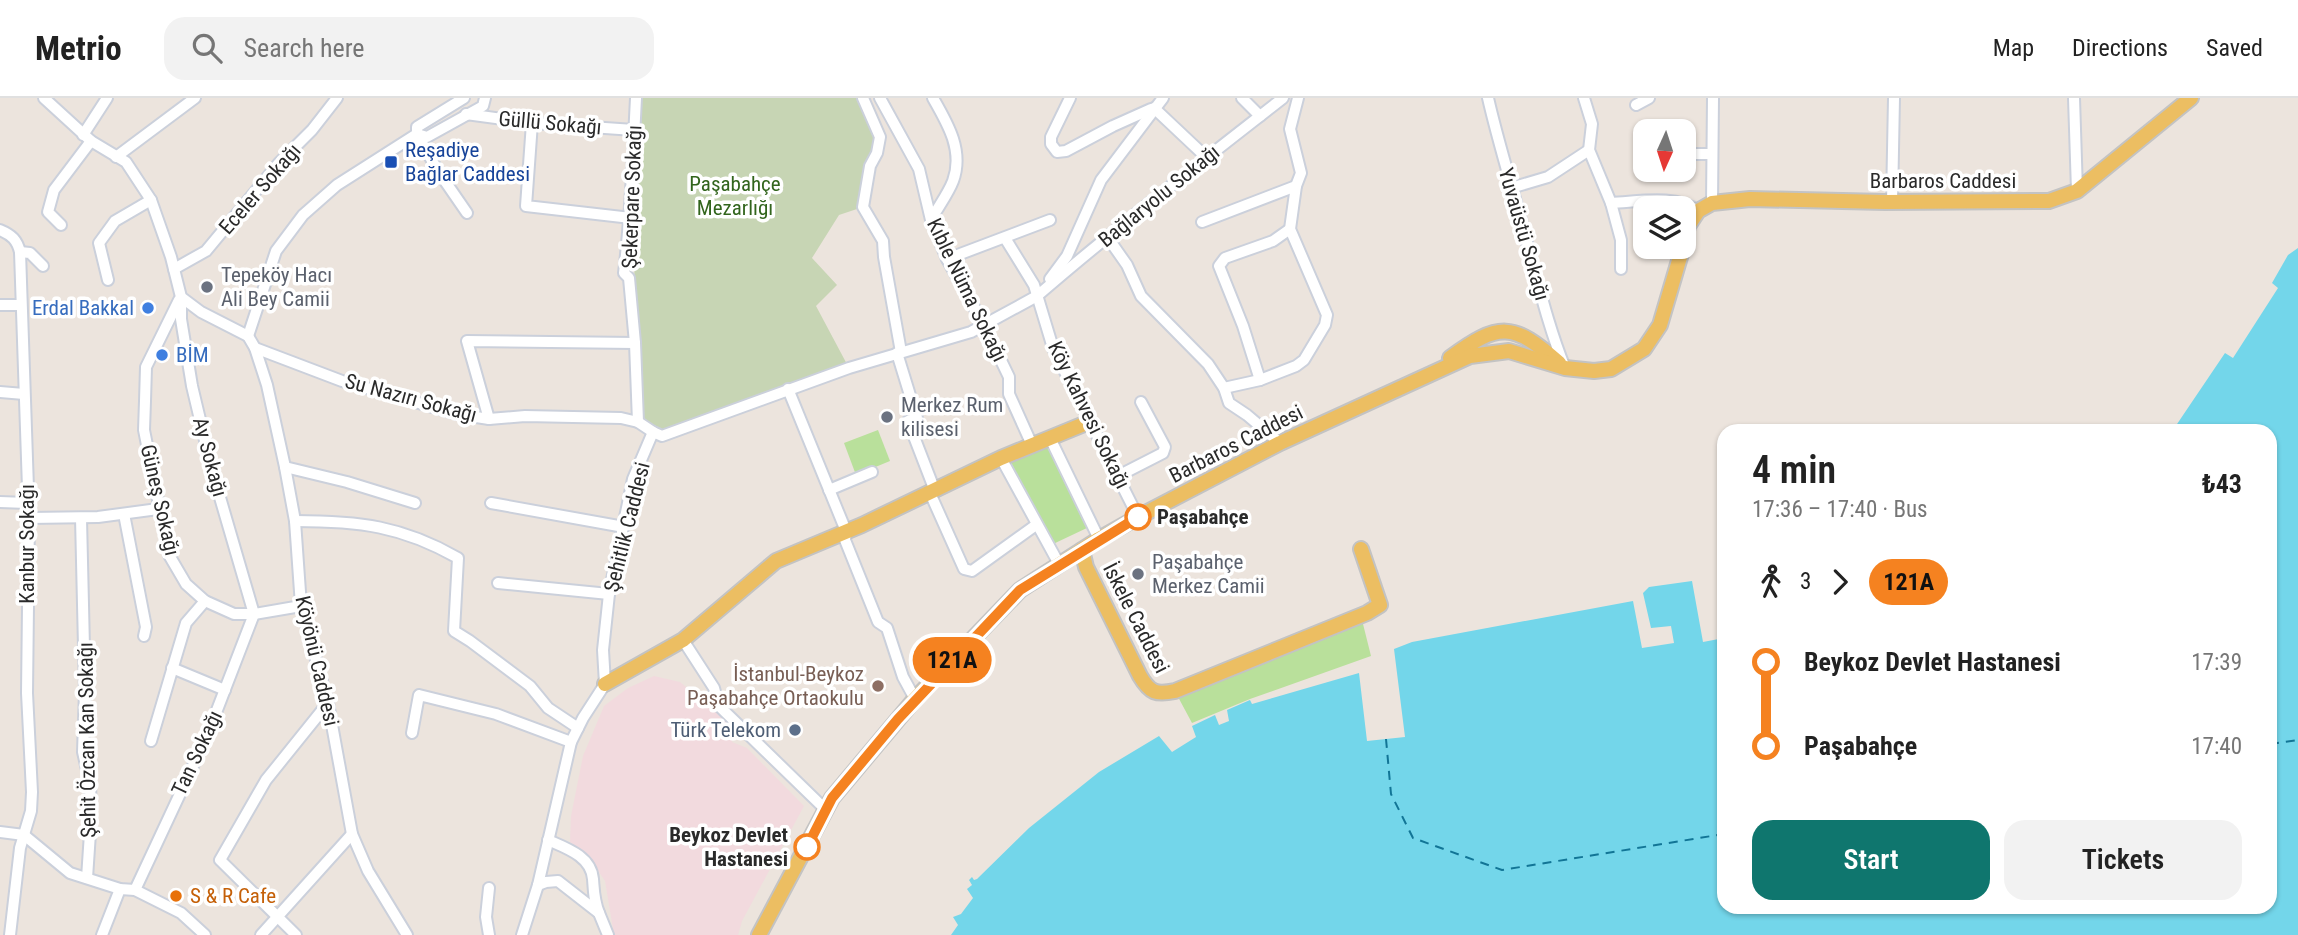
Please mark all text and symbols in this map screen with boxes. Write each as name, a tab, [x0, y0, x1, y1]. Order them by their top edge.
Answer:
search box	[164, 17, 654, 80]
text: Metrio	[35, 29, 122, 68]
icon: search	[188, 29, 226, 67]
text: Search here	[244, 33, 365, 63]
text: Map	[1993, 34, 2034, 62]
text: Directions	[2072, 34, 2168, 62]
text: Saved	[2206, 34, 2263, 62]
street label: Güllü Sokağı	[497, 107, 603, 139]
north arrow	[1633, 119, 1696, 182]
map controls	[1633, 119, 1696, 259]
street label: Şekerpare Sokağı	[617, 125, 647, 269]
place label: Reşadiye Bağlar Caddesi	[405, 138, 530, 186]
street label: Eceler Sokağı	[214, 139, 306, 239]
street label: Bağlaryolu Sokağı	[1094, 140, 1224, 252]
marker: Reşadiye Bağlar Caddesi	[383, 154, 399, 170]
street label: Yuvaüstü Sokağı	[1494, 165, 1554, 303]
street label: Barbaros Caddesi	[1870, 169, 2016, 193]
park label: Paşabahçe Mezarlığı	[689, 172, 781, 220]
button: layers	[1633, 196, 1696, 259]
street label: Kıble Nüma Sokağı	[922, 214, 1012, 366]
place label: Tepeköy Hacı Ali Bey Camii	[221, 263, 332, 311]
marker: Tepeköy Hacı Ali Bey Camii	[199, 279, 215, 295]
place label: Erdal Bakkal	[32, 296, 134, 320]
marker: Erdal Bakkal	[140, 300, 156, 316]
street label: Köy Kahvesi Sokağı	[1043, 337, 1135, 493]
place label: BİM	[176, 343, 209, 367]
marker: BİM	[154, 347, 170, 363]
street label: Su Nazırı Sokağı	[342, 369, 480, 427]
place label: Merkez Rum kilisesi	[901, 393, 1003, 441]
street label: Barbaros Caddesi	[1165, 400, 1307, 488]
marker: Merkez Rum kilisesi	[879, 409, 895, 425]
street label: Ay Sokağı	[188, 415, 232, 499]
street label: Güneş Sokağı	[136, 442, 184, 558]
text: 4 min	[1752, 448, 1836, 492]
street label: Şehitlik Caddesi	[599, 460, 655, 594]
text: ₺43	[2202, 469, 2242, 499]
street label: Kanbur Sokağı	[15, 484, 39, 604]
text: 17:36 – 17:40 · Bus	[1752, 496, 1928, 523]
marker: Paşabahçe	[1125, 504, 1151, 530]
place label: Paşabahçe	[1157, 505, 1249, 529]
place label: Paşabahçe Merkez Camii	[1152, 550, 1265, 598]
street label: İskele Caddesi	[1098, 559, 1174, 677]
icon: walk	[1752, 563, 1790, 601]
icon: forward	[1821, 563, 1859, 601]
marker: Paşabahçe Merkez Camii	[1130, 566, 1146, 582]
text: 3	[1800, 568, 1811, 595]
text: 121A	[1883, 568, 1934, 596]
street label: Köyönü Caddesi	[290, 594, 344, 728]
line badge: 121A	[903, 637, 1001, 683]
street label: Şehit Özcan Kan Sokağı	[73, 642, 101, 838]
text: 121A	[927, 646, 977, 674]
text: Beykoz Devlet Hastanesi	[1804, 647, 2061, 677]
text: 17:39	[2191, 649, 2242, 676]
place label: İstanbul-Beykoz Paşabahçe Ortaokulu	[687, 662, 864, 710]
marker: İstanbul-Beykoz Paşabahçe Ortaokulu	[870, 678, 886, 694]
street label: Tan Sokağı	[167, 707, 227, 799]
place label: Türk Telekom	[670, 718, 781, 742]
marker: Türk Telekom	[787, 722, 803, 738]
text: Paşabahçe	[1804, 731, 1917, 761]
text: 17:40	[2191, 733, 2242, 760]
button: Start	[1752, 820, 1990, 900]
button: Tickets	[2004, 820, 2242, 900]
place label: Beykoz Devlet Hastanesi	[669, 823, 788, 871]
marker: Beykoz Devlet Hastanesi	[794, 834, 820, 860]
place label: S & R Cafe	[190, 884, 276, 908]
marker: S & R Cafe	[168, 888, 184, 904]

